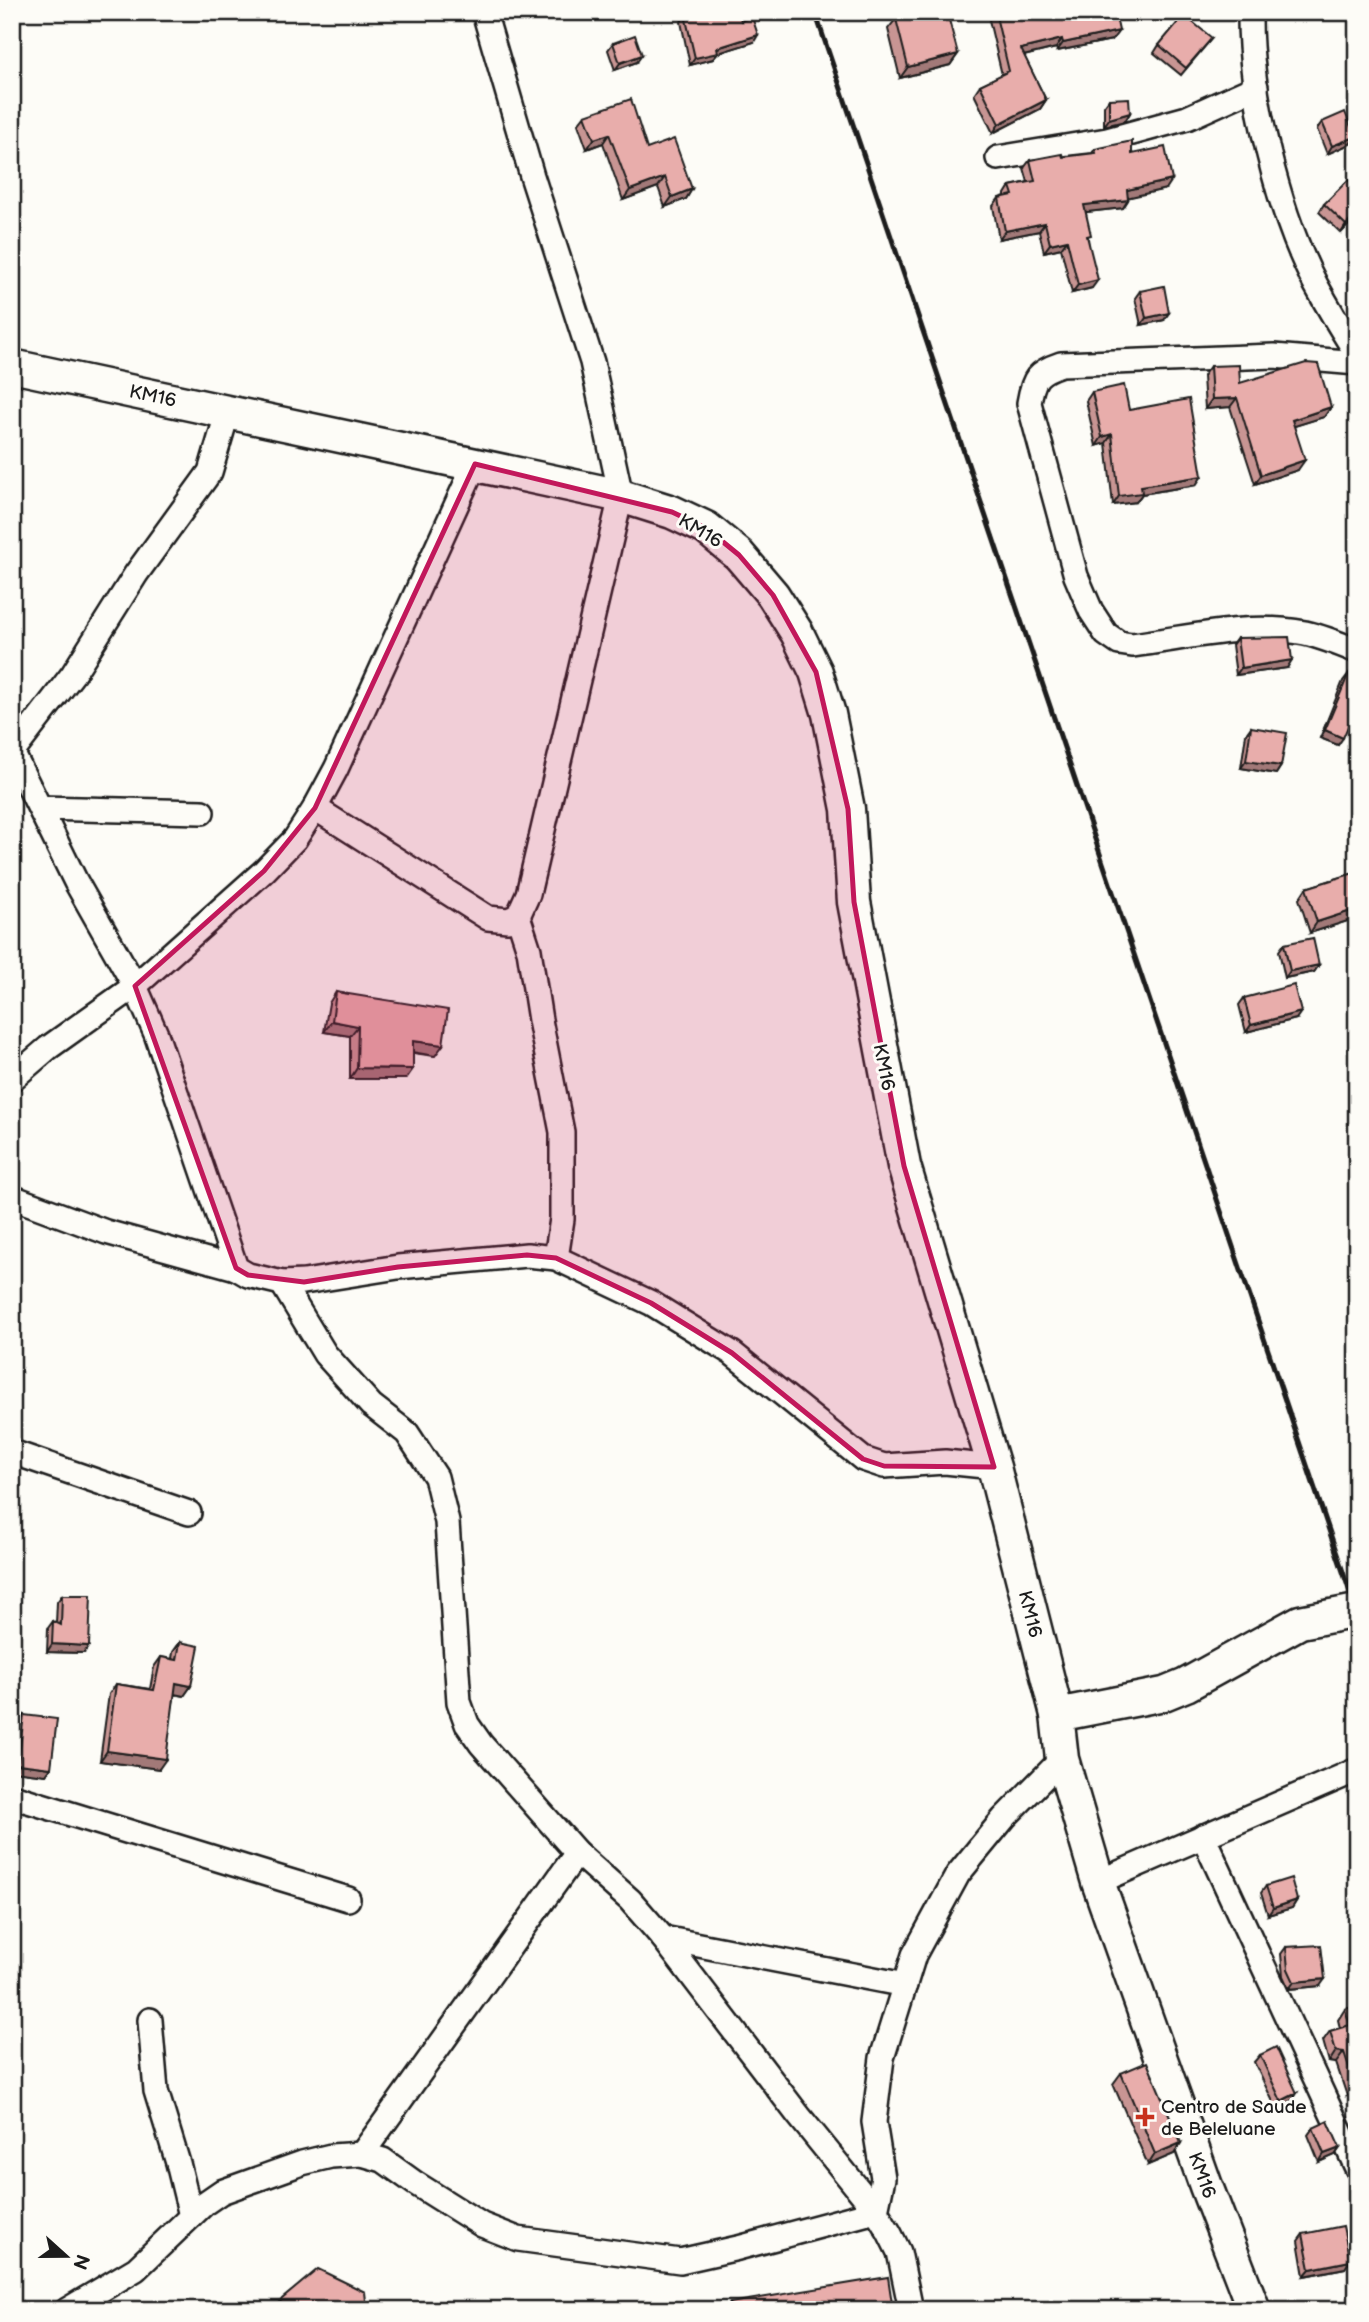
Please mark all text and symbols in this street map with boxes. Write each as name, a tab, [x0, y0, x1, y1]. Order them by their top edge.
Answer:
street label: KM16	[127, 380, 178, 413]
street label: KM16	[674, 509, 727, 553]
street label: KM16	[868, 1042, 899, 1093]
street label: KM16	[1013, 1588, 1046, 1640]
place label: Centro de Saude de Beleluane	[1161, 2096, 1307, 2141]
marker: Centro de Saude de Beleluane	[1135, 2107, 1155, 2127]
street label: KM16	[1183, 2149, 1221, 2202]
north arrow	[32, 2220, 102, 2290]
text: N	[67, 2251, 94, 2272]

